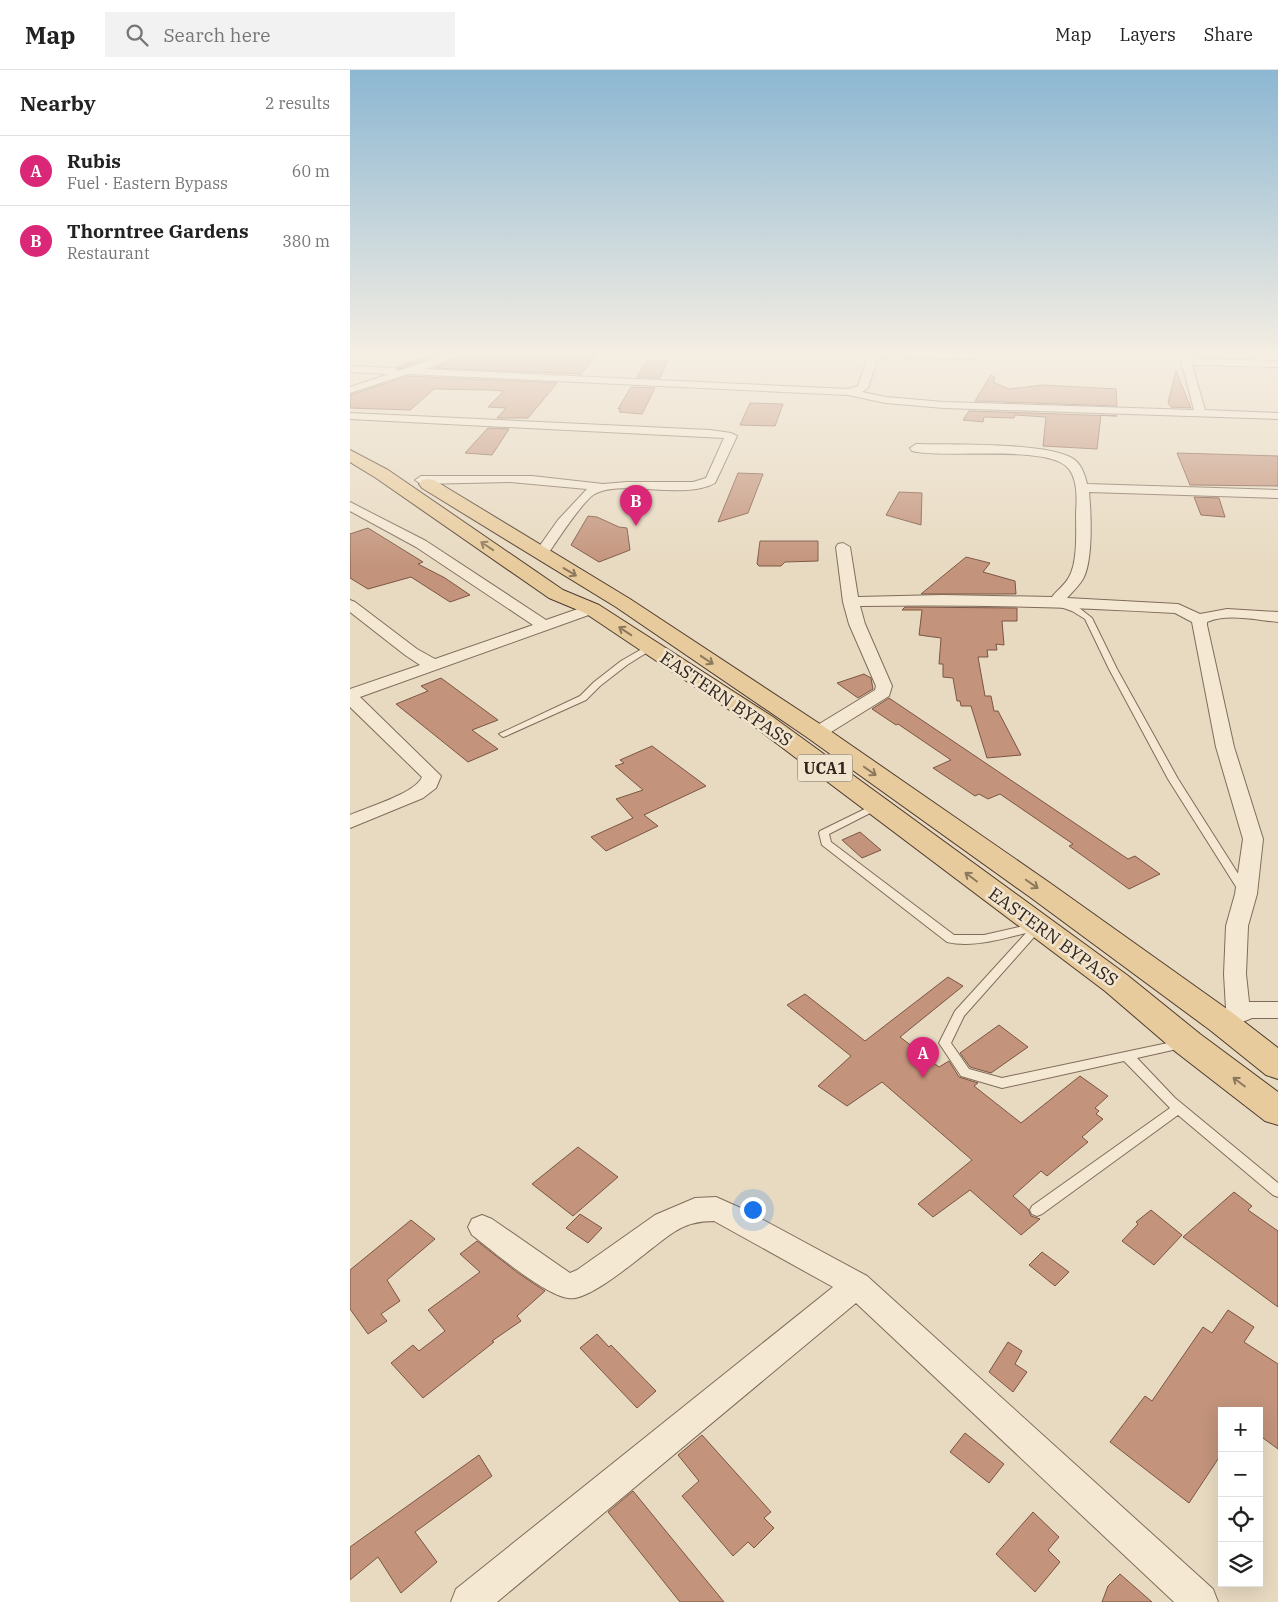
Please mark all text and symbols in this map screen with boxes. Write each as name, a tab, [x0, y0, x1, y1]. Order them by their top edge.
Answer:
search box	[105, 12, 455, 57]
text: Map	[25, 19, 75, 51]
icon: search	[123, 21, 151, 49]
text: Search here	[163, 23, 270, 47]
text: Map	[1055, 23, 1092, 46]
text: Layers	[1120, 23, 1176, 46]
text: Share	[1204, 23, 1253, 46]
text: Nearby	[20, 89, 96, 117]
text: 2 results	[265, 93, 330, 113]
text: Rubis	[67, 149, 121, 173]
text: A	[30, 161, 42, 181]
text: 60 m	[292, 161, 330, 181]
text: Fuel · Eastern Bypass	[67, 173, 228, 193]
text: Thorntree Gardens	[67, 219, 249, 243]
text: B	[30, 231, 42, 251]
text: 380 m	[282, 231, 330, 251]
text: Restaurant	[67, 243, 150, 263]
pin: B	[620, 485, 652, 526]
one-way arrow	[480, 541, 494, 551]
one-way arrow	[563, 568, 577, 578]
one-way arrow	[618, 626, 632, 636]
street label: EASTERN BYPASS	[656, 646, 797, 751]
one-way arrow	[700, 655, 714, 665]
road number: UCA1	[798, 754, 852, 781]
one-way arrow	[863, 766, 877, 776]
one-way arrow	[964, 872, 978, 882]
one-way arrow	[1025, 879, 1039, 889]
street label: EASTERN BYPASS	[984, 882, 1123, 991]
pin: A	[907, 1037, 939, 1078]
one-way arrow	[1232, 1077, 1246, 1087]
your location	[740, 1197, 766, 1223]
map controls	[1218, 1407, 1263, 1587]
button: +	[1218, 1407, 1263, 1452]
button: −	[1218, 1452, 1263, 1497]
button: locate	[1218, 1497, 1263, 1542]
button: layers	[1218, 1542, 1263, 1587]

